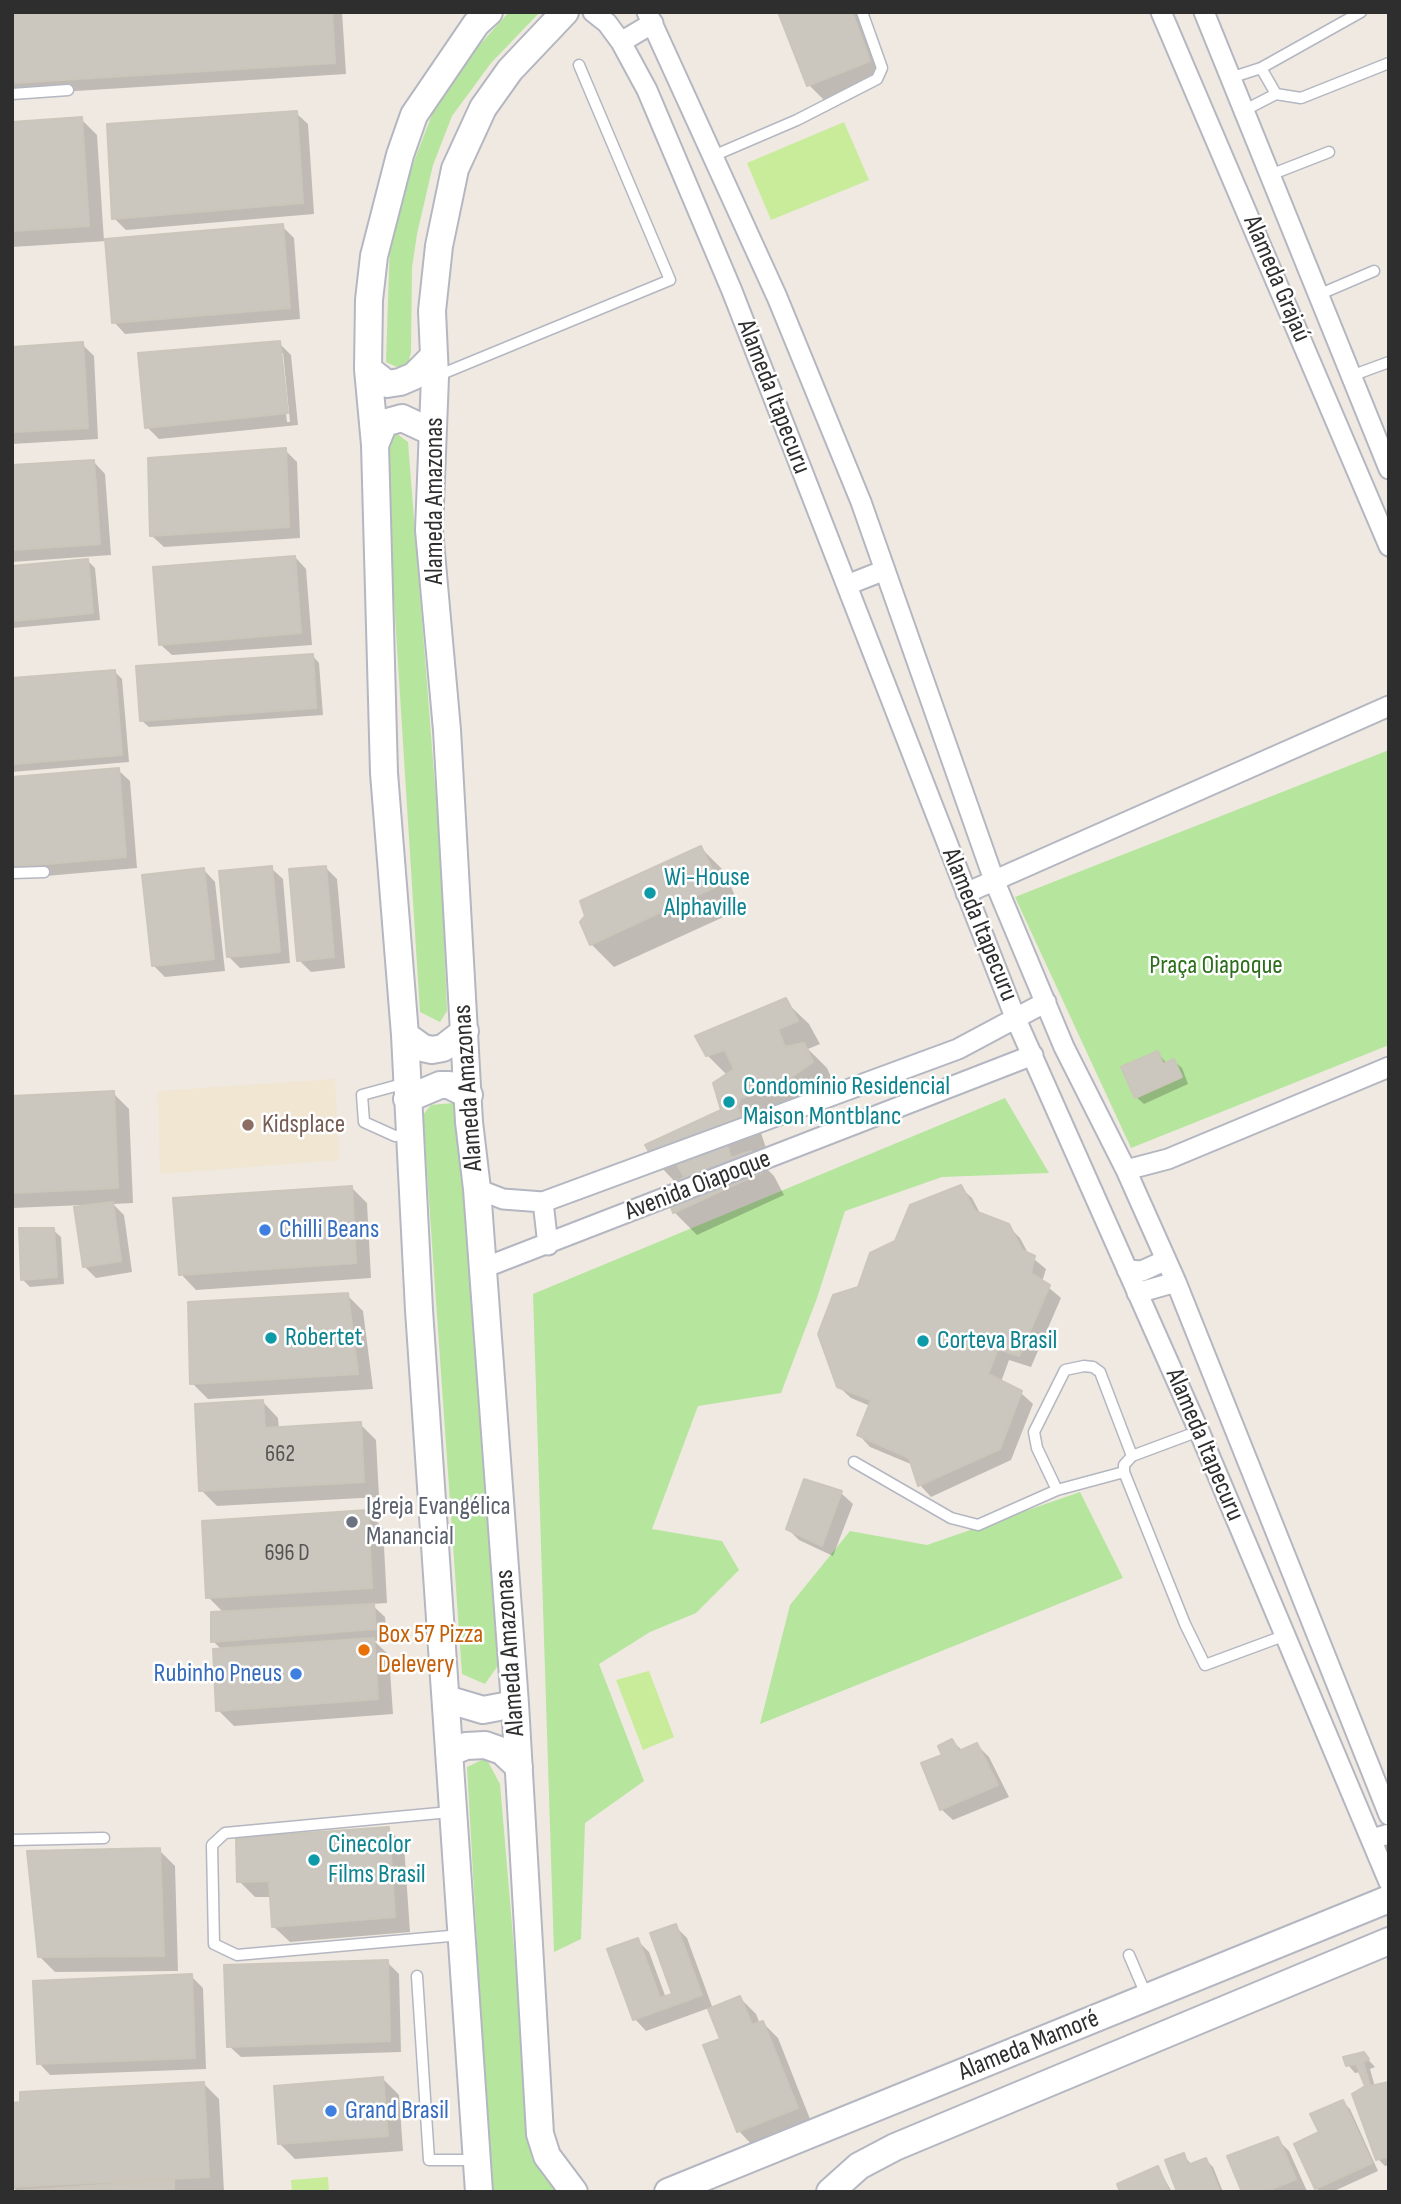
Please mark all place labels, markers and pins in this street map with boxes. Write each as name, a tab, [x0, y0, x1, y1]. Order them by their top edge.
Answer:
place label: Wi-House Alphaville	[664, 862, 750, 924]
marker: Wi-House Alphaville	[642, 885, 658, 901]
place label: Condomínio Residencial Maison Montblanc	[743, 1071, 950, 1132]
marker: Condomínio Residencial Maison Montblanc	[721, 1094, 737, 1110]
place label: Kidsplace	[262, 1109, 345, 1141]
marker: Kidsplace	[240, 1117, 256, 1133]
place label: Chilli Beans	[279, 1214, 379, 1246]
marker: Chilli Beans	[257, 1222, 273, 1238]
place label: Robertet	[285, 1322, 363, 1354]
place label: Corteva Brasil	[937, 1325, 1057, 1357]
marker: Robertet	[263, 1330, 279, 1346]
marker: Corteva Brasil	[915, 1333, 931, 1349]
place label: Igreja Evangélica Manancial	[366, 1491, 510, 1552]
marker: Igreja Evangélica Manancial	[344, 1514, 360, 1530]
place label: Box 57 Pizza Delevery	[378, 1619, 483, 1680]
marker: Box 57 Pizza Delevery	[356, 1642, 372, 1658]
place label: Rubinho Pneus	[154, 1658, 282, 1690]
marker: Rubinho Pneus	[288, 1666, 304, 1682]
place label: Cinecolor Films Brasil	[328, 1829, 426, 1890]
marker: Cinecolor Films Brasil	[306, 1852, 322, 1868]
place label: Grand Brasil	[345, 2095, 449, 2127]
marker: Grand Brasil	[323, 2103, 339, 2119]

